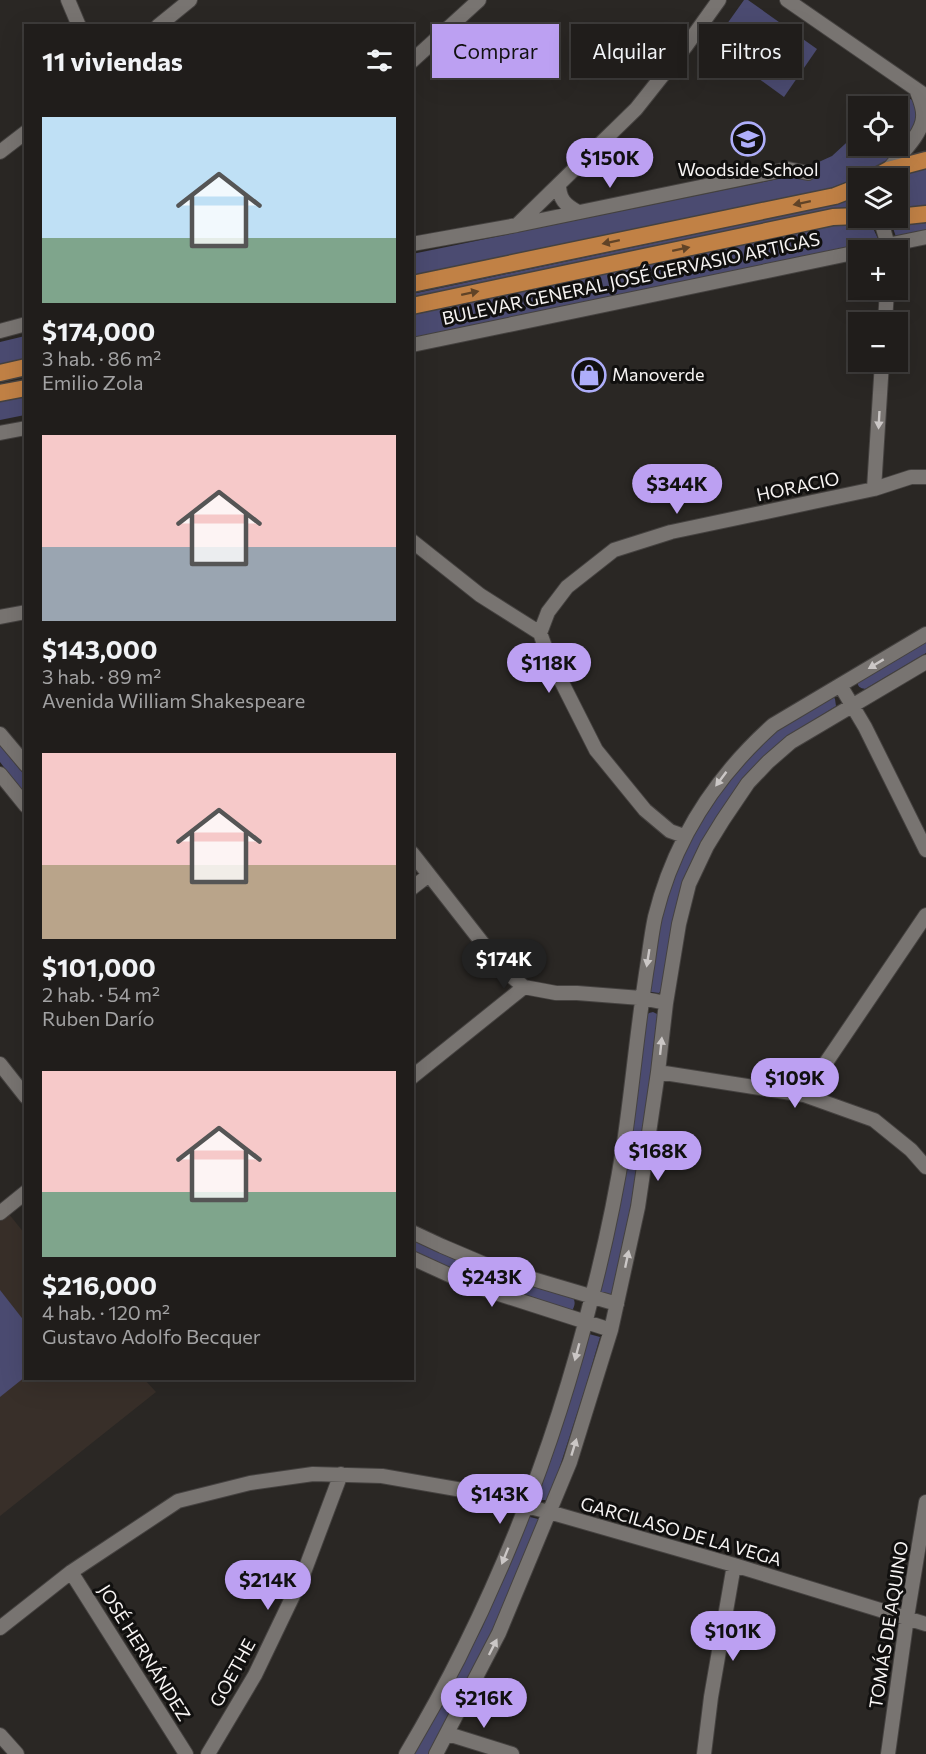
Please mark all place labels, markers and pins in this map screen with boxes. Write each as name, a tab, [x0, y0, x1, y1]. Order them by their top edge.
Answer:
school or university icon: Woodside School	[730, 121, 766, 157]
pin: $150K	[568, 138, 652, 189]
place label: Woodside School	[677, 158, 819, 180]
shop icon: Manoverde	[571, 357, 607, 393]
place label: Manoverde	[612, 363, 704, 385]
pin: $344K	[635, 464, 719, 515]
pin: $118K	[507, 643, 591, 694]
pin: $174K	[462, 939, 546, 990]
pin: $109K	[753, 1058, 837, 1109]
pin: $168K	[616, 1131, 700, 1182]
pin: $243K	[450, 1257, 534, 1308]
pin: $143K	[458, 1474, 542, 1525]
pin: $214K	[226, 1560, 310, 1611]
pin: $101K	[691, 1611, 775, 1662]
pin: $216K	[442, 1678, 526, 1729]

